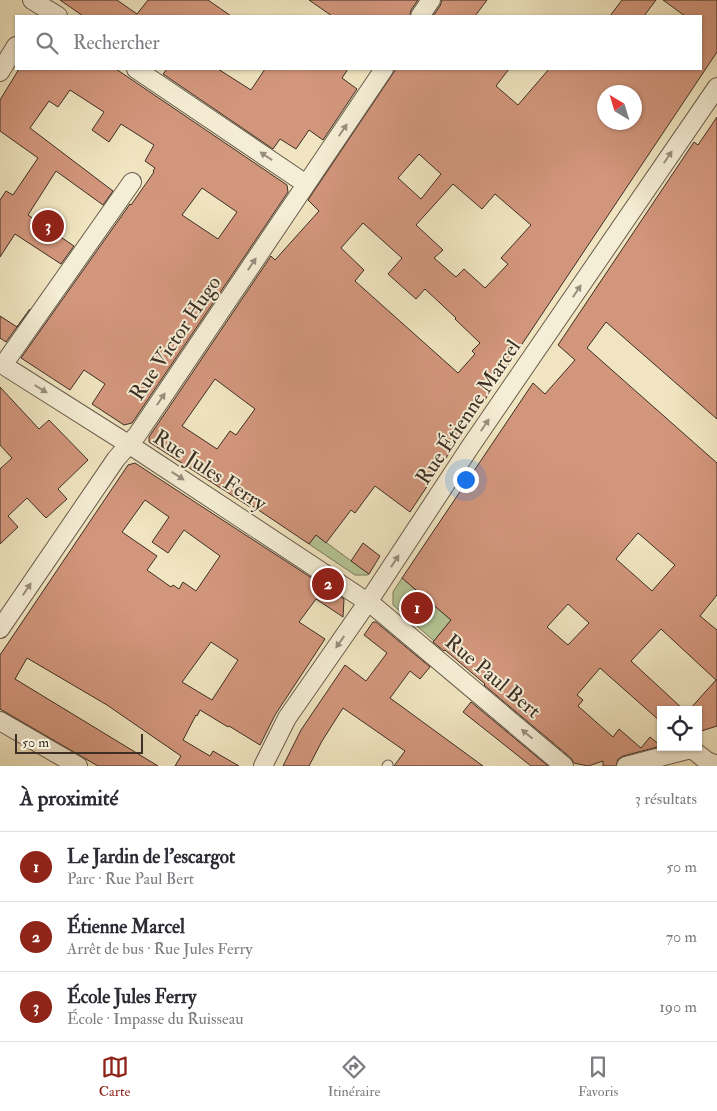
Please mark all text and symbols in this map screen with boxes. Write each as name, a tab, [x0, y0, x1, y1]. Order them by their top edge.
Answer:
search box	[15, 15, 702, 70]
icon: search	[33, 29, 61, 57]
text: Rechercher	[73, 31, 160, 55]
north arrow	[597, 85, 642, 130]
one-way arrow	[338, 123, 348, 137]
one-way arrow	[664, 151, 673, 164]
one-way arrow	[259, 152, 272, 161]
pin: 3	[32, 207, 64, 245]
one-way arrow	[247, 258, 257, 271]
street label: Rue Victor Hugo	[124, 271, 227, 406]
one-way arrow	[572, 285, 581, 298]
street label: Rue Étienne Marcel	[410, 334, 527, 490]
one-way arrow	[35, 384, 48, 394]
one-way arrow	[156, 392, 166, 406]
one-way arrow	[480, 419, 489, 432]
street label: Rue Jules Ferry	[148, 424, 272, 518]
your location	[453, 467, 479, 493]
one-way arrow	[172, 472, 185, 481]
one-way arrow	[390, 554, 400, 568]
pin: 2	[312, 565, 344, 603]
one-way arrow	[22, 582, 32, 596]
pin: 1	[401, 589, 433, 627]
street label: Rue Paul Bert	[439, 628, 546, 724]
one-way arrow	[336, 635, 345, 649]
map controls	[657, 706, 702, 751]
button: locate	[657, 706, 702, 751]
one-way arrow	[521, 729, 534, 740]
scale bar	[15, 731, 142, 754]
text: 50 m	[22, 734, 49, 751]
text: À proximité	[20, 785, 118, 812]
text: 3 résultats	[635, 789, 697, 809]
text: Le Jardin de l'escargot	[67, 845, 235, 869]
text: 1	[33, 857, 39, 877]
text: 50 m	[666, 857, 697, 877]
text: Parc · Rue Paul Bert	[67, 869, 194, 889]
text: Étienne Marcel	[67, 915, 185, 939]
text: 2	[32, 927, 40, 947]
text: 70 m	[666, 927, 697, 947]
text: Arrêt de bus · Rue Jules Ferry	[67, 939, 253, 959]
text: École Jules Ferry	[67, 985, 196, 1009]
text: 3	[33, 997, 39, 1017]
text: 190 m	[659, 997, 697, 1017]
text: École · Impasse du Ruisseau	[67, 1009, 244, 1029]
tab: Carte	[99, 1053, 130, 1100]
tab: Itinéraire	[328, 1053, 380, 1100]
tab: Favoris	[578, 1053, 618, 1100]

